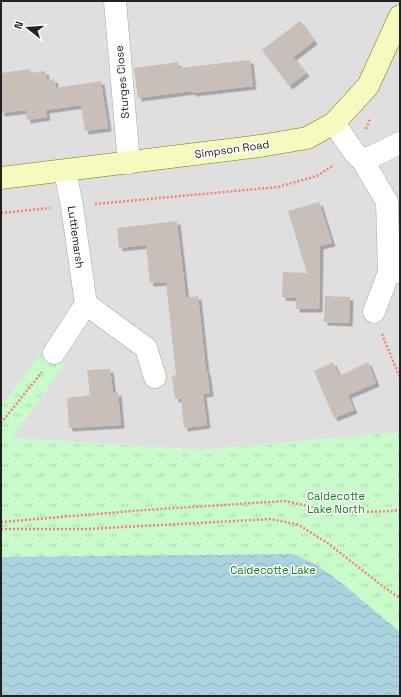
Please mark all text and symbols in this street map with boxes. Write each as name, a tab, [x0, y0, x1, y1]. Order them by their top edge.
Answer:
north arrow	[8, 8, 48, 48]
text: N	[11, 20, 26, 31]
street label: Sturges Close	[112, 45, 132, 119]
street label: Simpson Road	[194, 137, 270, 161]
street label: Luttlemarsh	[65, 205, 87, 269]
park label: Caldecotte Lake North	[307, 489, 365, 516]
park label: Caldecotte Lake	[230, 563, 316, 577]

